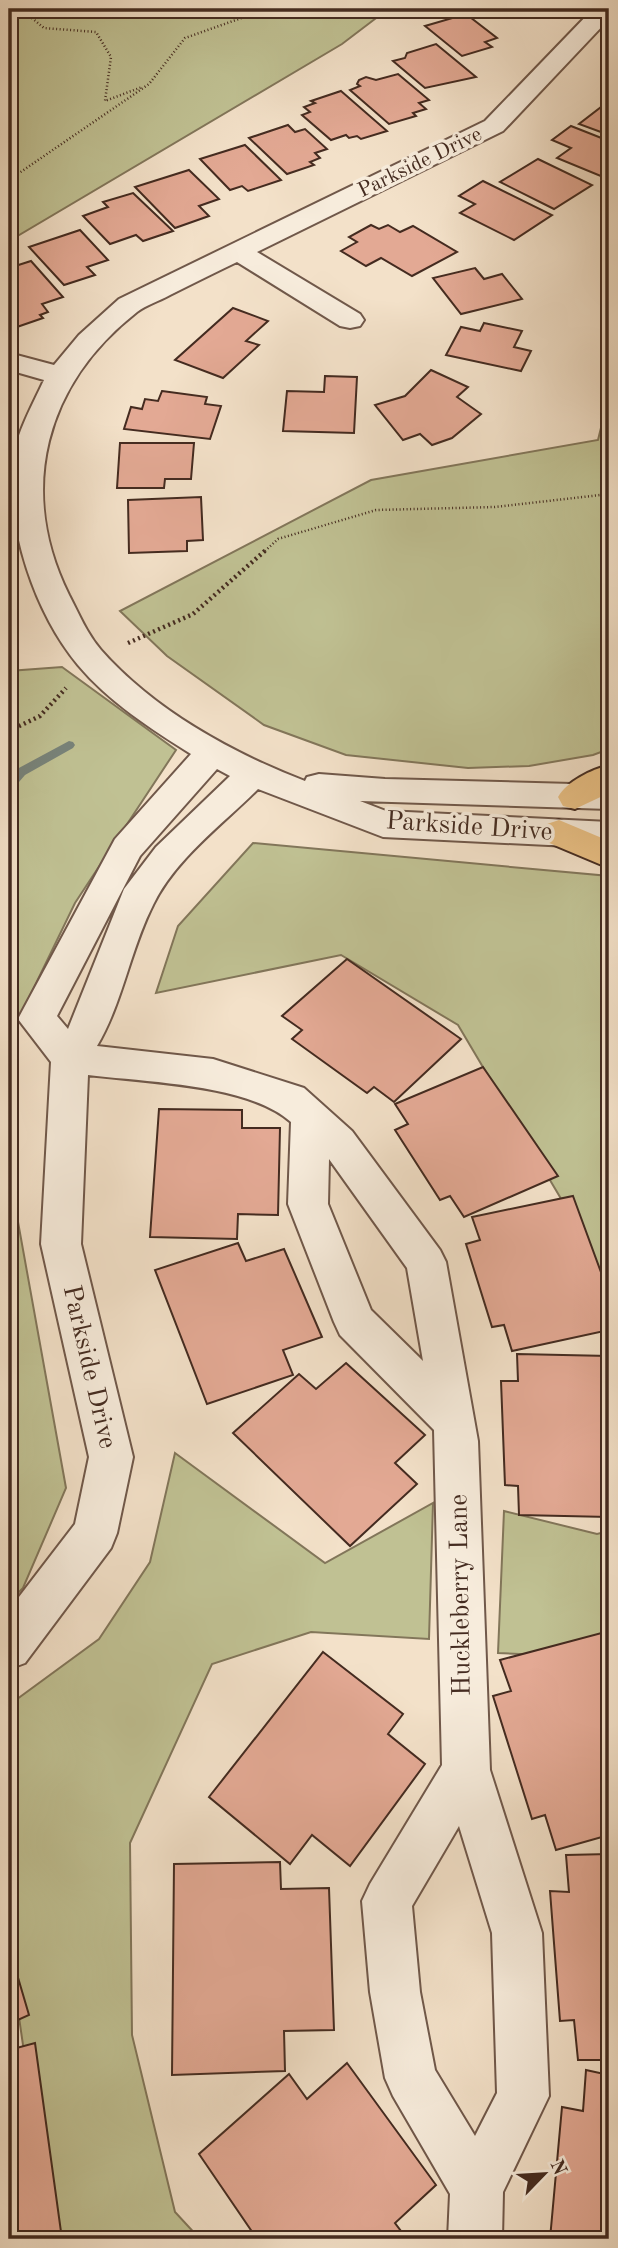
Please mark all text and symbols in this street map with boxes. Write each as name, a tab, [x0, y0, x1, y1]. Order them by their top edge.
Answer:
street label: Parkside Drive	[355, 124, 485, 202]
street label: Parkside Drive	[385, 808, 553, 846]
street label: Parkside Drive	[58, 1283, 120, 1451]
street label: Huckleberry Lane	[446, 1494, 476, 1696]
north arrow	[510, 2140, 580, 2210]
text: N	[545, 2157, 569, 2179]

